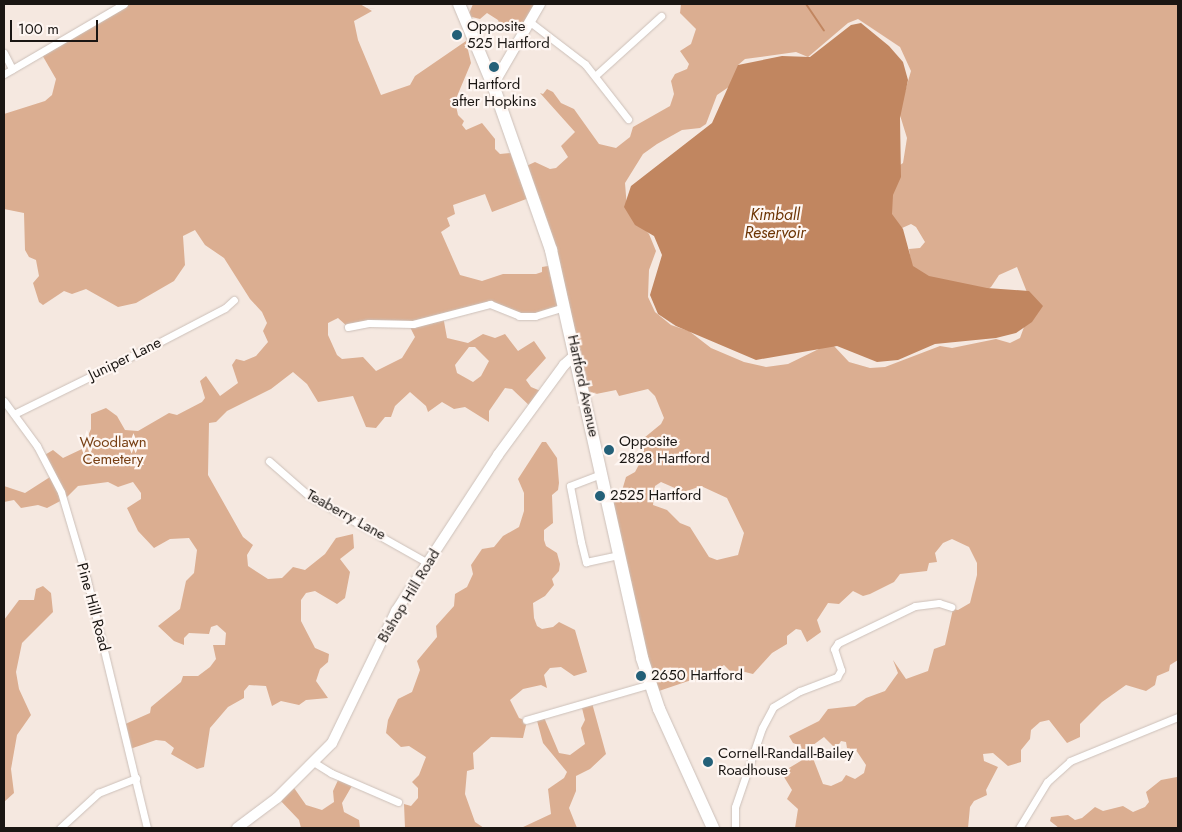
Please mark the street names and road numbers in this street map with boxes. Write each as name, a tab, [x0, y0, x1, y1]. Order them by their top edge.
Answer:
street label: Hartford Avenue	[563, 333, 603, 439]
street label: Juniper Lane	[86, 334, 164, 384]
street label: Teaberry Lane	[303, 486, 389, 544]
street label: Bishop Hill Road	[374, 546, 444, 646]
street label: Pine Hill Road	[73, 561, 113, 653]

